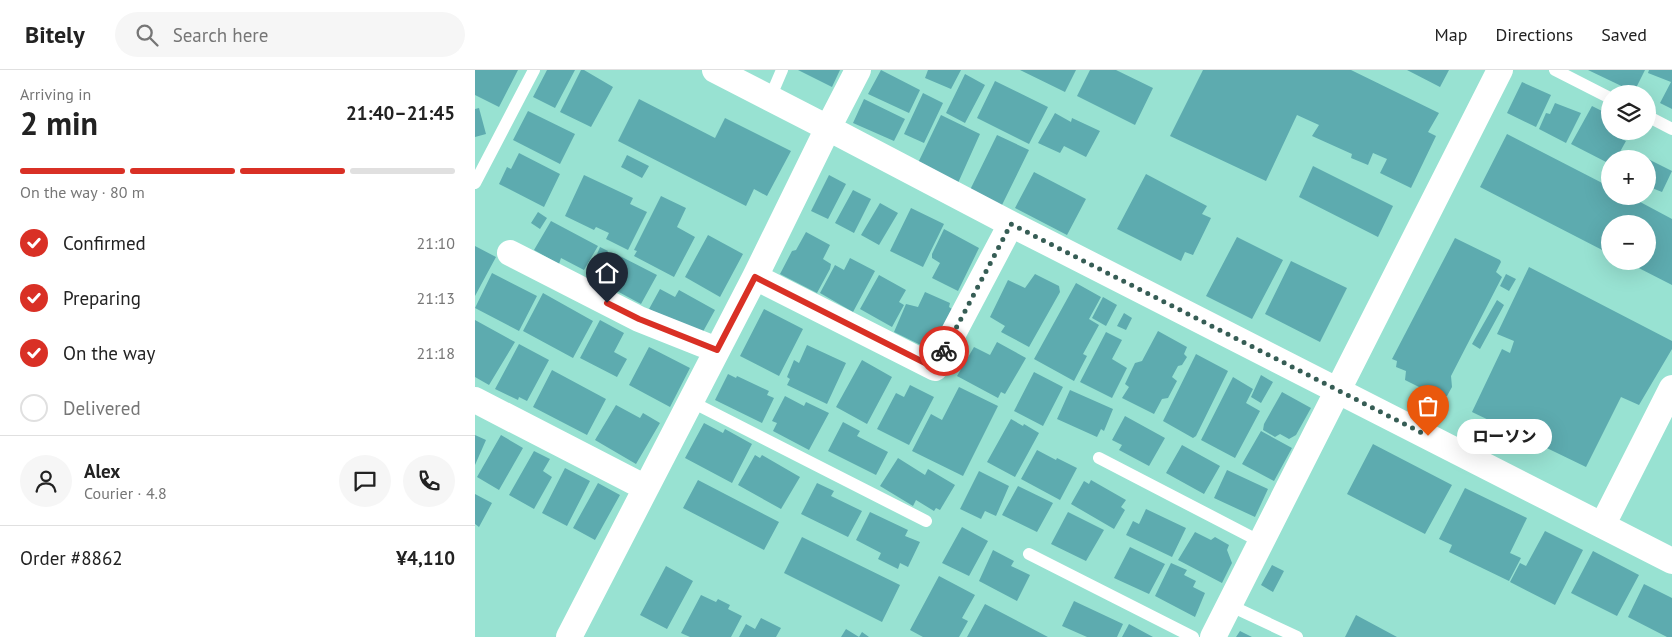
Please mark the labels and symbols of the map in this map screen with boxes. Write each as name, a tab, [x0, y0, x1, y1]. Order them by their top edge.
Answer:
pin	[586, 252, 628, 303]
courier	[919, 326, 969, 376]
pin	[1407, 385, 1449, 436]
callout: ローソン	[1458, 418, 1553, 454]

